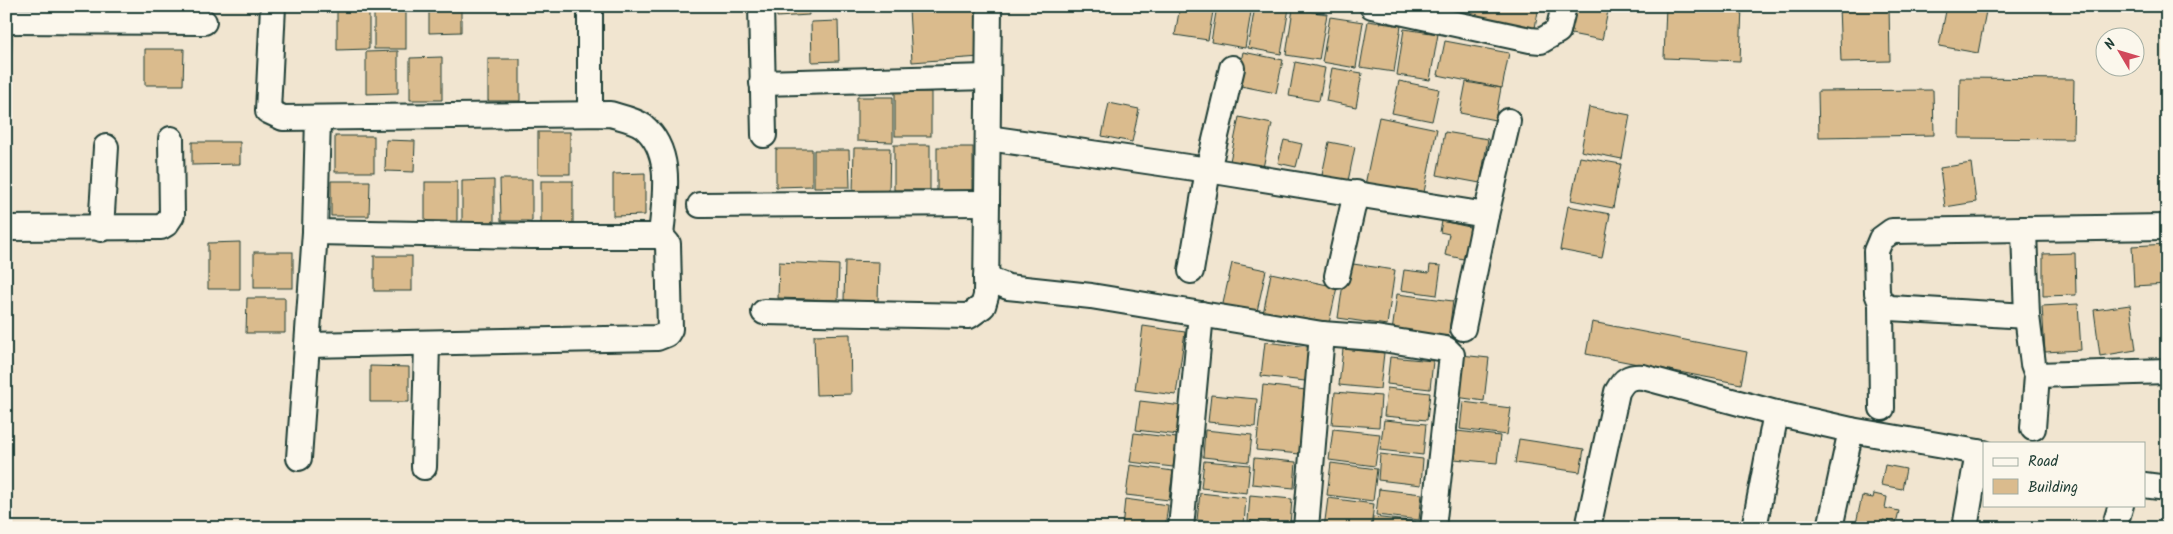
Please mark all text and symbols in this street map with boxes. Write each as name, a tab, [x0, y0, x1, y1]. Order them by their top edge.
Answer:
north arrow	[2096, 28, 2146, 78]
text: N	[2099, 34, 2122, 55]
legend	[1983, 442, 2146, 506]
text: Road	[2028, 450, 2059, 474]
text: Building	[2028, 476, 2078, 500]

